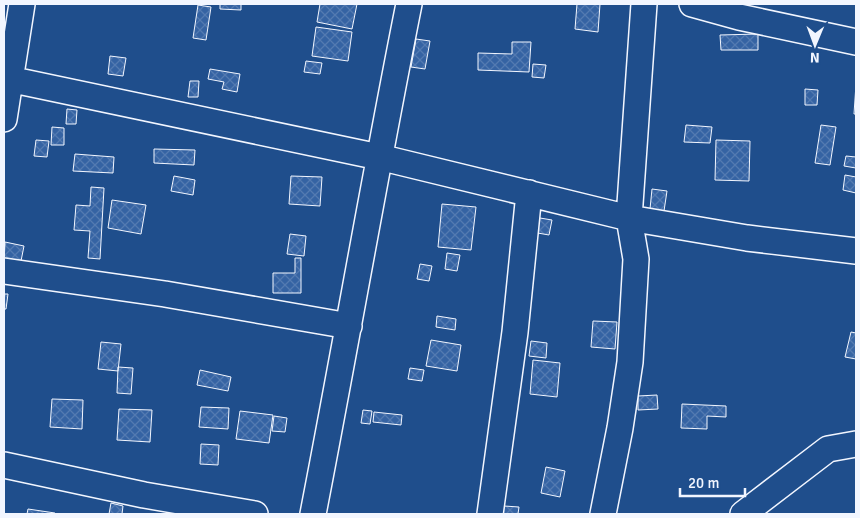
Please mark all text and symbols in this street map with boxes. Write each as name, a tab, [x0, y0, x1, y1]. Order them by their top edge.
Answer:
north arrow	[790, 20, 840, 70]
text: N	[810, 49, 820, 66]
scale bar	[680, 466, 745, 498]
text: 20 m	[688, 474, 719, 492]

